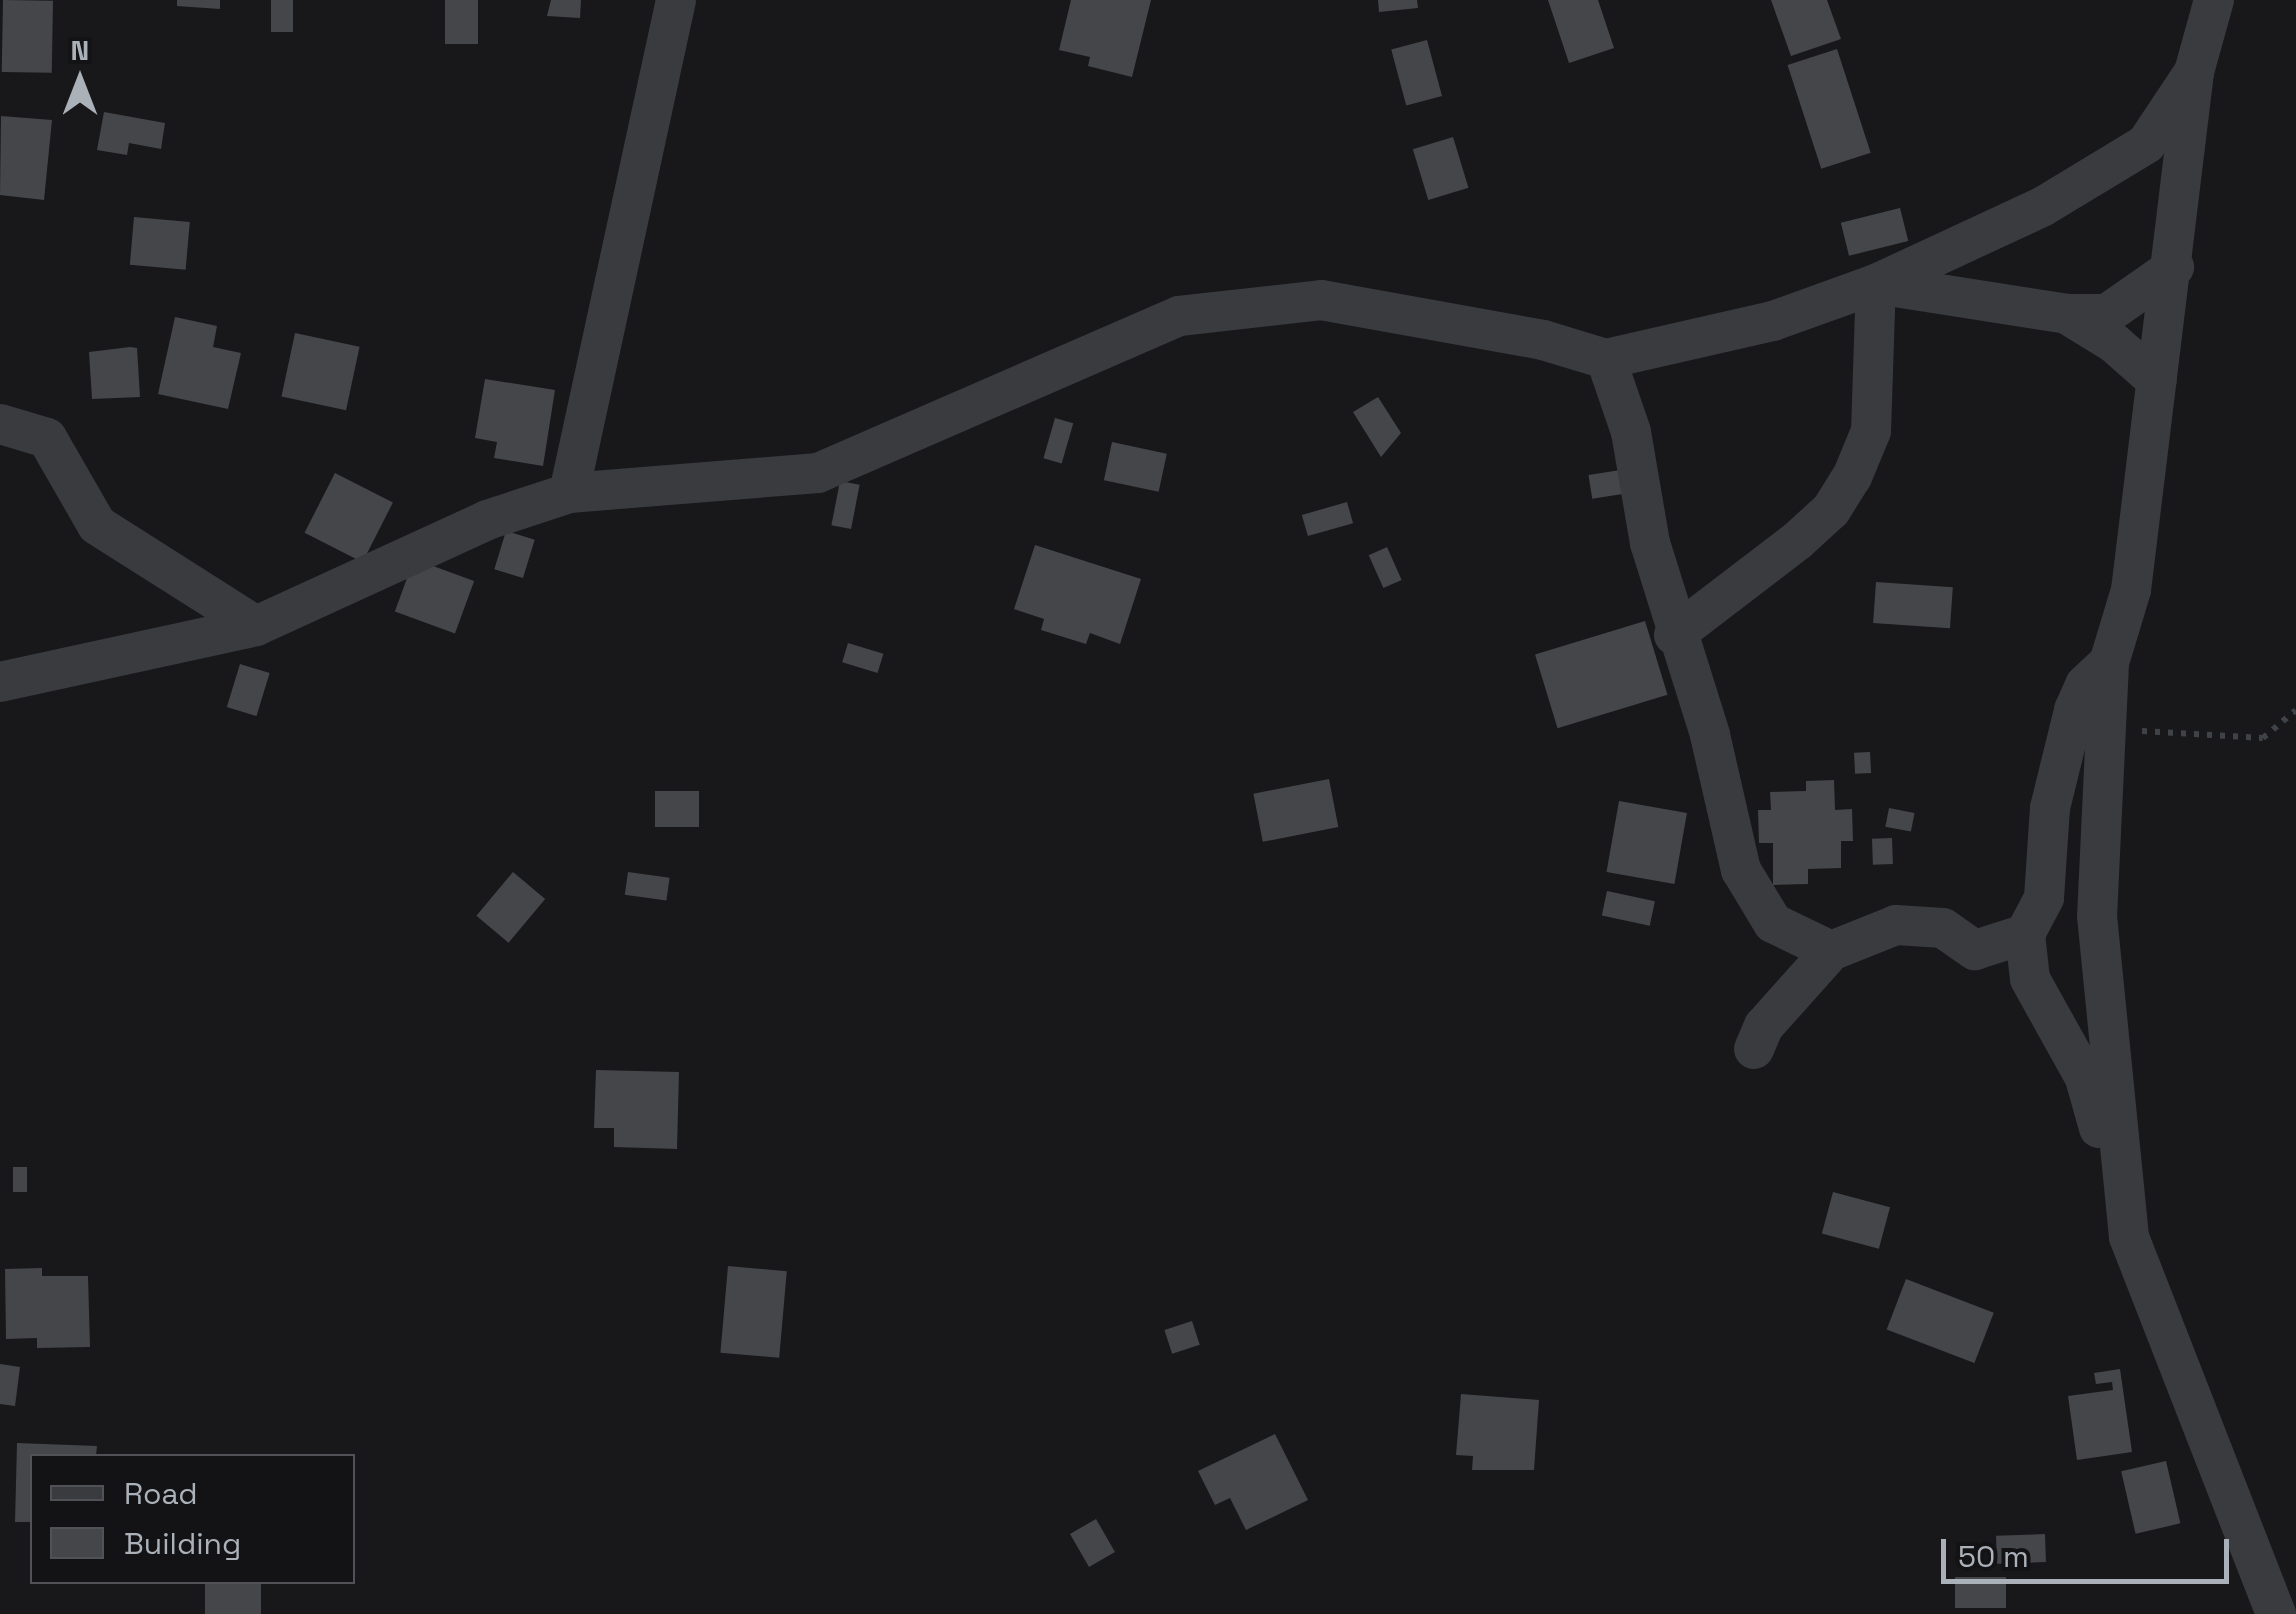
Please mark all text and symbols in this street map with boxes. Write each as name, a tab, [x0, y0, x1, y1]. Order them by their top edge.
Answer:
north arrow	[30, 30, 130, 130]
text: N	[71, 32, 89, 68]
legend	[30, 1454, 355, 1584]
text: Road	[124, 1474, 198, 1513]
scale bar	[1946, 1519, 2234, 1581]
text: Building	[124, 1524, 241, 1563]
text: 50 m	[1958, 1537, 2029, 1576]

